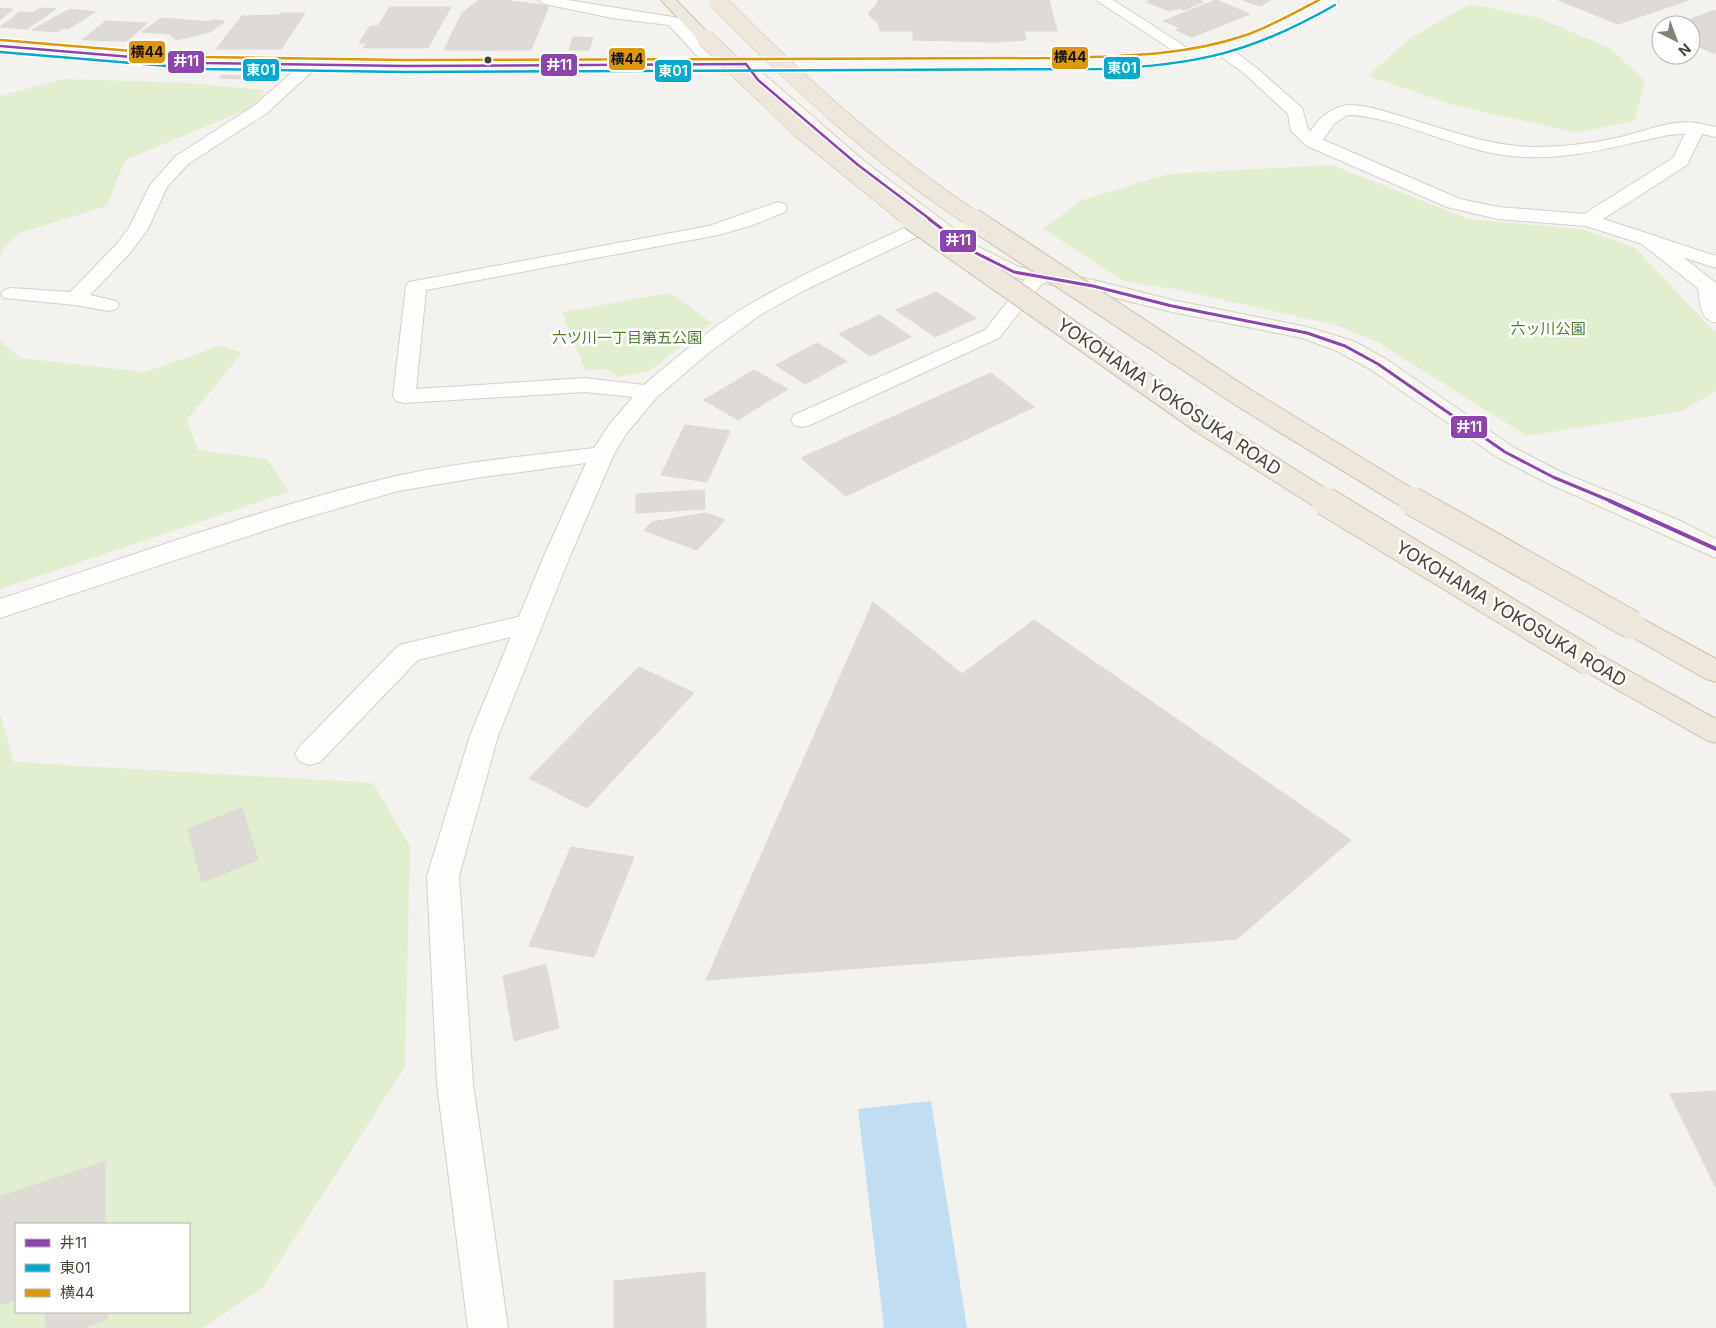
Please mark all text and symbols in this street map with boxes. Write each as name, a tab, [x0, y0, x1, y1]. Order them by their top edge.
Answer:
north arrow	[1651, 15, 1701, 65]
line badge: 横44	[128, 40, 166, 64]
text: N	[1675, 40, 1695, 60]
text: 横44	[131, 43, 163, 60]
line badge: 横44	[1051, 46, 1089, 70]
line badge: 横44	[608, 47, 646, 71]
text: 横44	[1054, 48, 1086, 65]
line badge: 井11	[167, 50, 205, 74]
text: 横44	[611, 50, 643, 67]
text: 井11	[173, 52, 199, 69]
line badge: 井11	[540, 53, 578, 77]
unlabelled marker	[483, 55, 493, 65]
text: 井11	[546, 56, 572, 73]
line badge: 東01	[1103, 56, 1141, 80]
line badge: 東01	[242, 58, 280, 82]
line badge: 東01	[654, 59, 692, 83]
text: 東01	[1107, 59, 1137, 76]
text: 東01	[246, 61, 276, 78]
text: 東01	[658, 62, 688, 79]
line badge: 井11	[939, 229, 977, 253]
text: 井11	[945, 231, 971, 248]
street label: YOKOHAMA YOKOSUKA ROAD	[1053, 314, 1285, 480]
park label: 六ッ川公園	[1510, 319, 1586, 338]
park label: 六ツ川一丁目第五公園	[552, 328, 702, 347]
line badge: 井11	[1450, 415, 1488, 439]
text: 井11	[1456, 418, 1482, 435]
street label: YOKOHAMA YOKOSUKA ROAD	[1392, 536, 1630, 691]
legend	[15, 1223, 190, 1313]
text: 井11	[60, 1233, 87, 1252]
text: 東01	[60, 1258, 91, 1277]
text: 横44	[60, 1283, 94, 1302]

